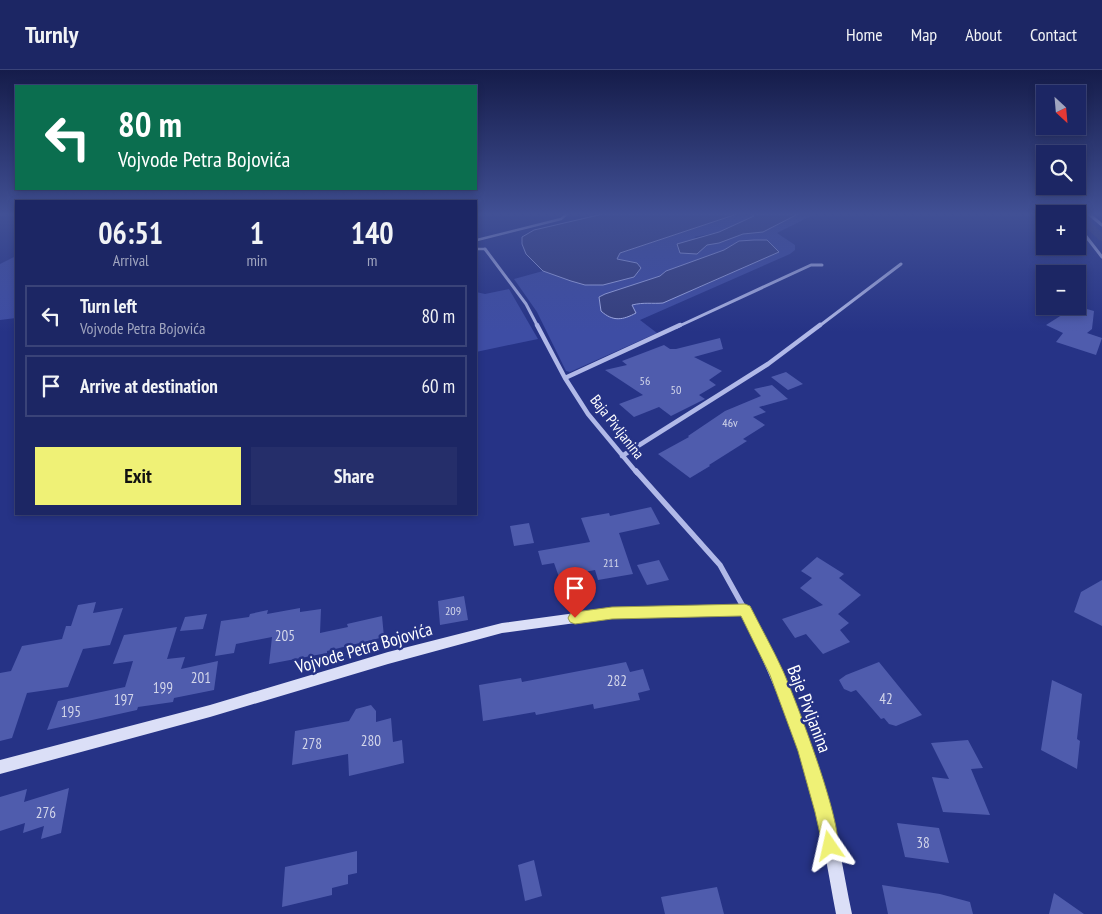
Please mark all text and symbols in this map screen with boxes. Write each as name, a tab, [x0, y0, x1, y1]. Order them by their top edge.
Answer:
text: Turnly	[25, 19, 78, 50]
text: Home	[846, 23, 883, 46]
text: Map	[911, 23, 937, 46]
text: About	[965, 23, 1002, 46]
text: Contact	[1030, 23, 1077, 46]
north arrow	[1036, 85, 1086, 135]
map controls	[1036, 85, 1086, 315]
text: 80 m	[118, 101, 182, 147]
icon: left	[35, 105, 100, 170]
text: Vojvode Petra Bojovića	[118, 145, 290, 173]
button: search	[1036, 145, 1086, 195]
button: +	[1036, 205, 1086, 255]
text: 06:51	[98, 213, 163, 252]
text: 1	[250, 213, 264, 252]
text: 140	[351, 213, 394, 252]
text: Arrival	[113, 250, 149, 270]
text: min	[246, 250, 267, 270]
text: m	[367, 250, 377, 270]
button: −	[1036, 265, 1086, 315]
text: Turn left	[80, 294, 137, 318]
icon: left	[37, 302, 65, 330]
text: 80 m	[422, 304, 455, 328]
text: Vojvode Petra Bojovića	[80, 318, 205, 338]
icon: arrive	[37, 372, 65, 400]
house number: 56	[640, 373, 650, 388]
text: Arrive at destination	[80, 374, 218, 398]
text: 60 m	[422, 374, 455, 398]
house number: 50	[671, 382, 681, 397]
street label: Baja Pivljanina	[586, 391, 648, 463]
house number: 46v	[722, 415, 738, 430]
button: Exit	[35, 447, 241, 505]
button: Share	[251, 447, 457, 505]
house number: 211	[603, 555, 619, 570]
pin	[554, 567, 596, 618]
icon: arrive	[561, 574, 589, 602]
house number: 209	[445, 603, 461, 618]
street label: Vojvode Petra Bojovića	[292, 617, 435, 678]
house number: 205	[275, 626, 295, 645]
street label: Baje Pivljanina	[782, 662, 837, 756]
house number: 201	[191, 668, 211, 687]
house number: 282	[607, 671, 627, 690]
house number: 199	[153, 678, 173, 697]
house number: 42	[879, 689, 893, 708]
house number: 197	[114, 690, 134, 709]
house number: 195	[61, 702, 81, 721]
house number: 280	[361, 731, 381, 750]
house number: 278	[302, 734, 322, 753]
house number: 276	[36, 803, 56, 822]
position arrow	[803, 819, 855, 871]
house number: 38	[916, 833, 930, 852]

